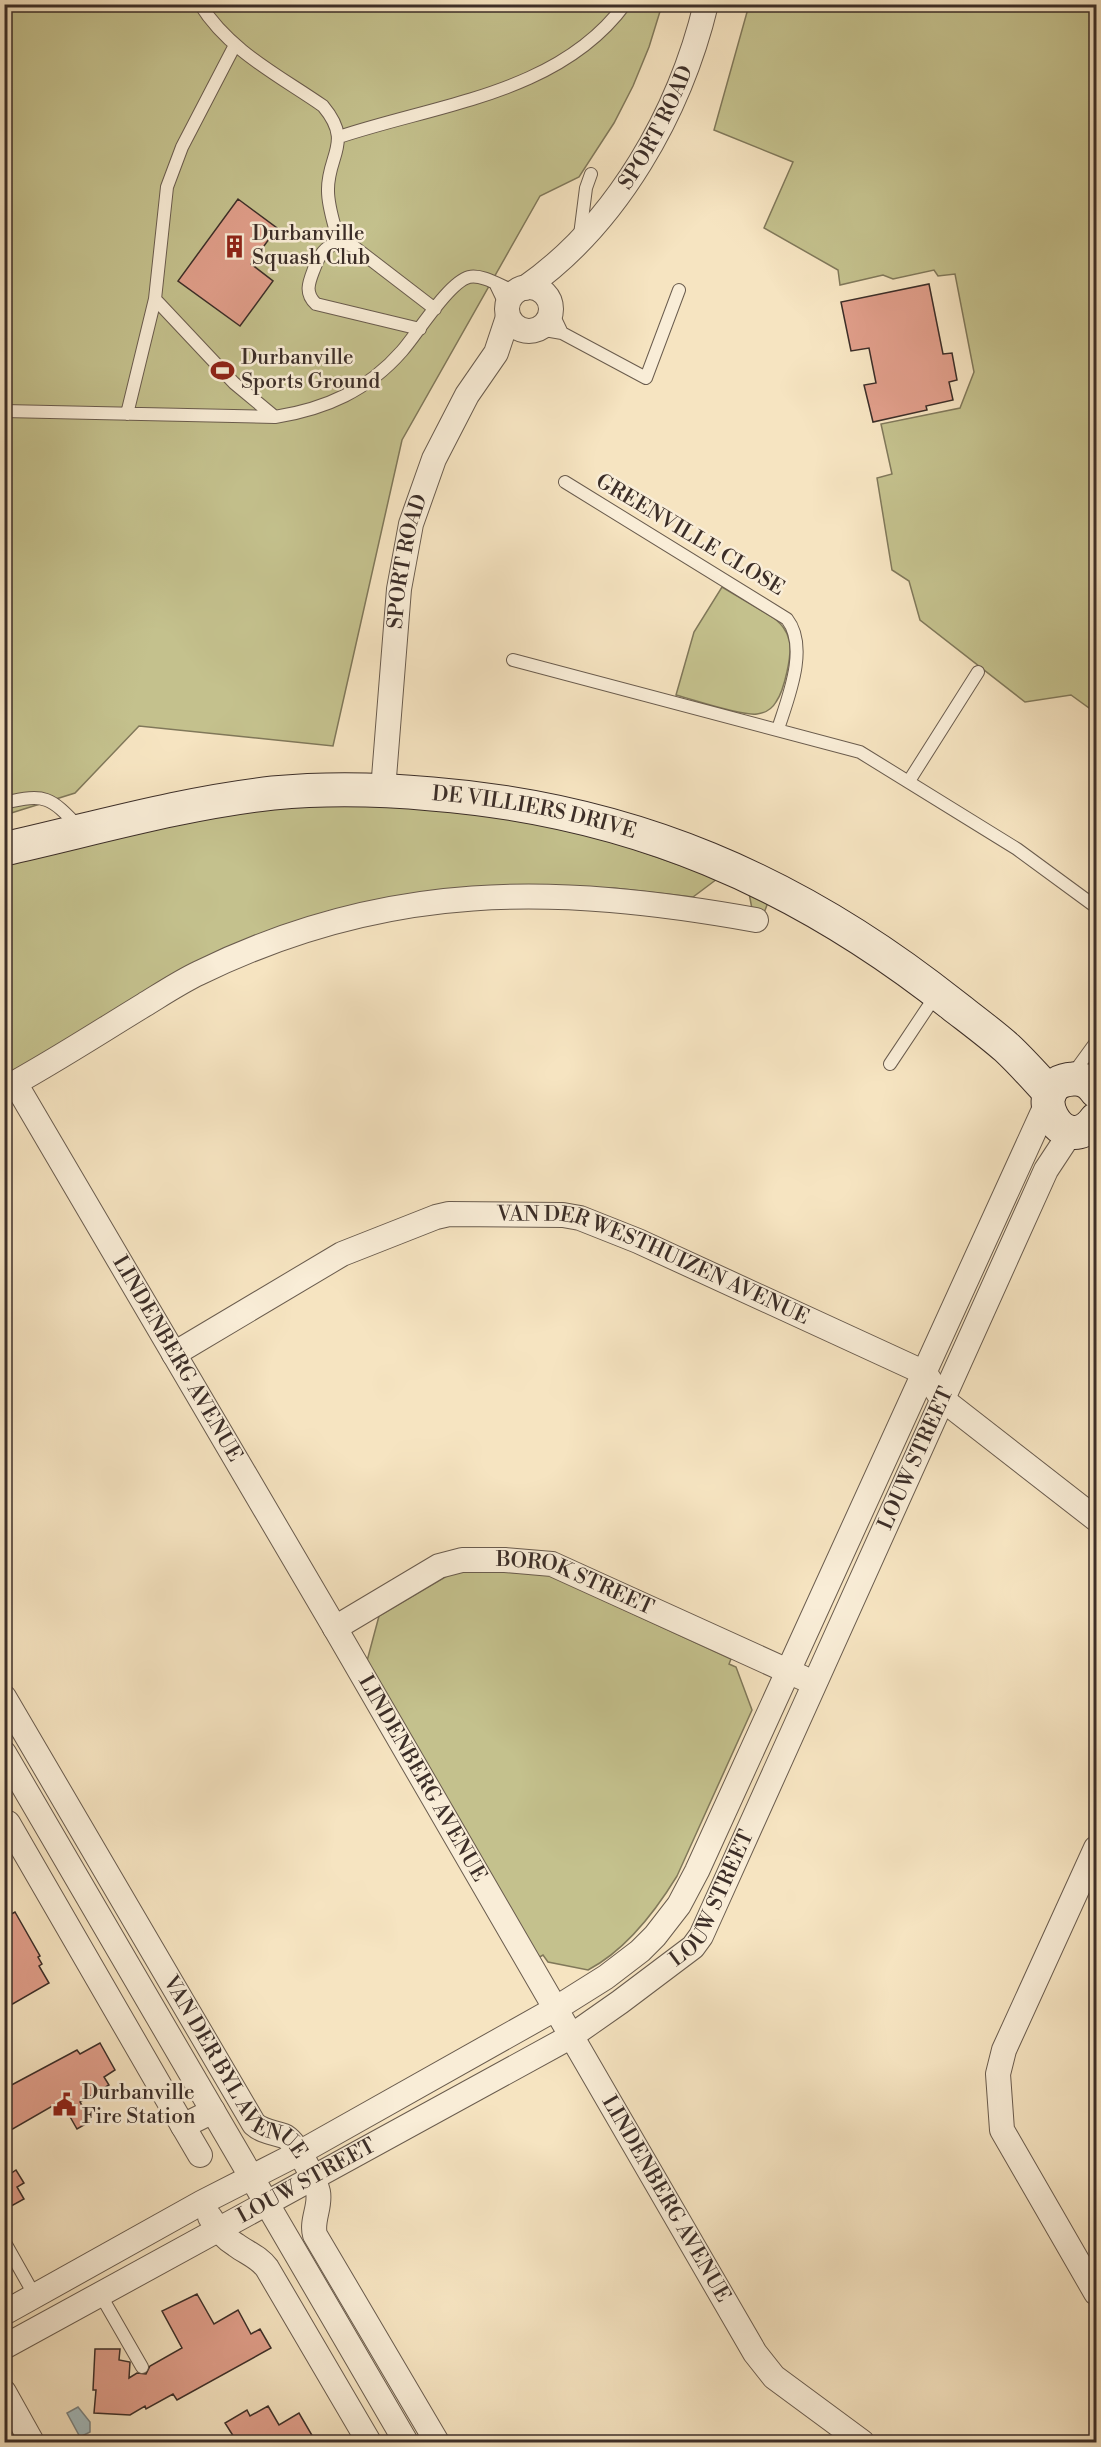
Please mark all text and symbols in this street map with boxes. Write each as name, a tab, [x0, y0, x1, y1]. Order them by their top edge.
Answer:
street label: SPORT ROAD	[613, 62, 699, 195]
place label: Durbanville Squash Club	[252, 221, 370, 271]
building icon: Durbanville Squash Club	[221, 233, 247, 259]
place label: Durbanville Sports Ground	[241, 345, 380, 395]
sports icon: Durbanville Sports Ground	[210, 357, 236, 383]
street label: GREENVILLE CLOSE	[591, 468, 789, 602]
street label: SPORT ROAD	[383, 491, 434, 630]
street label: DE VILLIERS DRIVE	[431, 781, 639, 845]
street label: VAN DER WESTHUIZEN AVENUE	[496, 1201, 813, 1331]
street label: LINDENBERG AVENUE	[106, 1251, 248, 1467]
street label: LOUW STREET	[873, 1383, 960, 1534]
street label: BOROK STREET	[495, 1547, 658, 1621]
street label: LINDENBERG AVENUE	[352, 1671, 492, 1887]
street label: LOUW STREET	[665, 1826, 760, 1973]
street label: VAN DER BYL AVENUE	[157, 1970, 313, 2164]
place label: Durbanville Fire Station	[82, 2080, 196, 2130]
street label: LINDENBERG AVENUE	[596, 2091, 736, 2307]
public building icon: Durbanville Fire Station	[51, 2092, 77, 2118]
street label: LOUW STREET	[233, 2133, 380, 2230]

